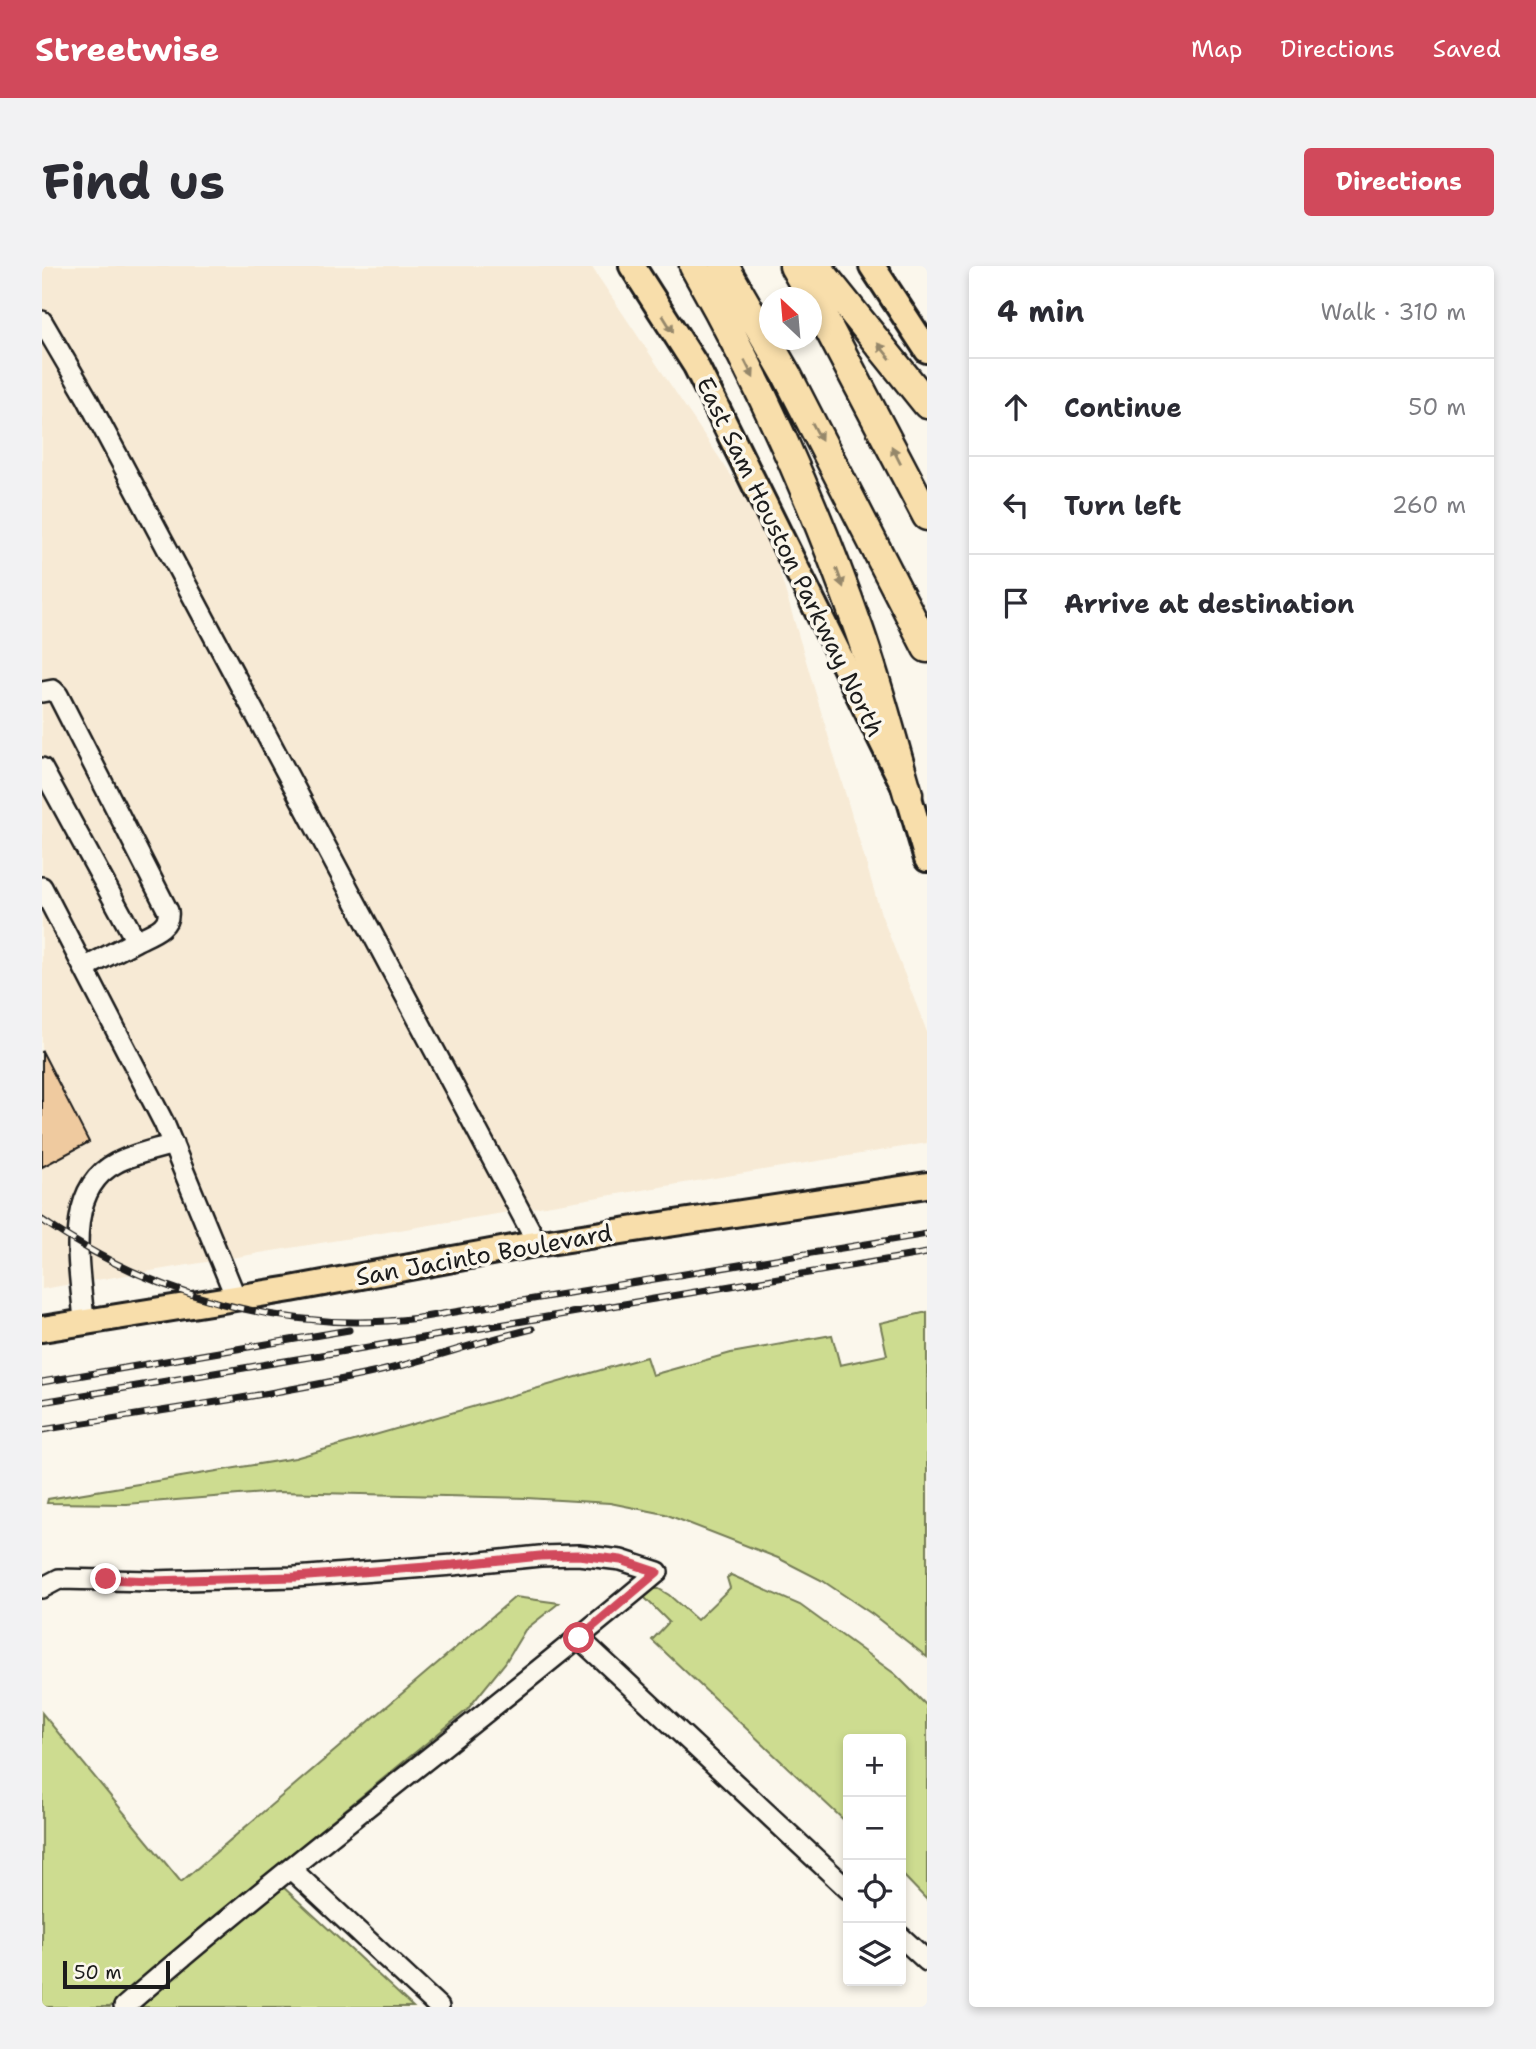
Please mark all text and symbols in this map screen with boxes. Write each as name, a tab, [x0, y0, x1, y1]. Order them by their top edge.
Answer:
text: Streetwise	[35, 27, 219, 72]
text: Map	[1191, 33, 1242, 65]
text: Directions	[1280, 33, 1395, 65]
text: Saved	[1433, 33, 1501, 65]
button: Directions	[1304, 148, 1494, 216]
text: Find us	[42, 149, 225, 215]
north arrow	[759, 287, 822, 350]
text: 4 min	[997, 291, 1084, 332]
text: Walk · 310 m	[1321, 297, 1466, 327]
one-way arrow	[662, 314, 675, 333]
one-way arrow	[877, 343, 892, 360]
one-way arrow	[743, 359, 755, 379]
street label: East Sam Houston Parkway North	[689, 372, 891, 742]
icon: ahead	[997, 388, 1035, 426]
text: Continue	[1064, 390, 1182, 425]
text: 50 m	[1408, 392, 1466, 422]
one-way arrow	[811, 423, 823, 442]
one-way arrow	[890, 445, 902, 465]
icon: left	[997, 486, 1035, 524]
text: Turn left	[1064, 488, 1181, 523]
text: 260 m	[1392, 490, 1466, 520]
one-way arrow	[835, 567, 846, 588]
icon: arrive	[997, 584, 1035, 622]
text: Arrive at destination	[1064, 586, 1354, 621]
street label: San Jacinto Boulevard	[353, 1217, 615, 1293]
route end	[90, 1563, 121, 1594]
route start	[563, 1622, 594, 1653]
map controls	[843, 1734, 906, 1986]
button: +	[843, 1734, 906, 1797]
button: −	[843, 1797, 906, 1860]
button: locate	[843, 1860, 906, 1923]
button: layers	[843, 1923, 906, 1986]
scale bar	[63, 1958, 170, 1990]
text: 50 m	[74, 1960, 122, 1985]

